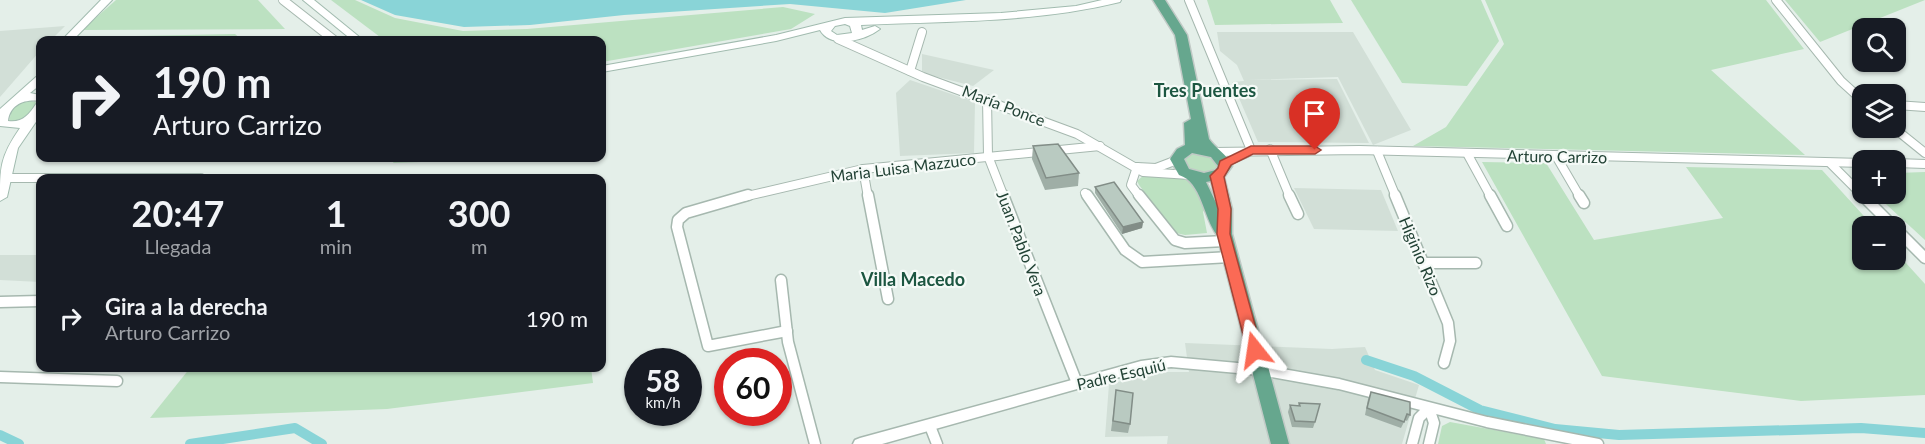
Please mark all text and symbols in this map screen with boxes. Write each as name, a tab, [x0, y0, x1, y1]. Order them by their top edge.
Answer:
map controls	[1852, 18, 1906, 270]
button: search	[1852, 18, 1906, 72]
text: 190 m	[153, 57, 271, 107]
icon: right	[54, 60, 132, 138]
district label: Tres Puentes	[1154, 79, 1256, 101]
street label: María Ponce	[960, 80, 1048, 130]
button: layers	[1852, 84, 1906, 138]
pin	[1289, 88, 1340, 150]
icon: arrive	[1298, 97, 1331, 130]
text: Arturo Carrizo	[153, 108, 322, 141]
street label: Arturo Carrizo	[1507, 146, 1607, 166]
street label: Maria Luisa Mazzuco	[829, 149, 977, 185]
button: +	[1852, 150, 1906, 204]
street label: Juan Pablo Vera	[993, 188, 1051, 298]
text: 20:47	[132, 191, 224, 235]
text: 1	[326, 191, 347, 235]
text: 300	[448, 191, 510, 235]
street label: Higinio Rizo	[1396, 214, 1446, 298]
button: −	[1852, 216, 1906, 270]
text: Llegada	[144, 234, 211, 258]
text: min	[320, 234, 352, 258]
text: m	[471, 234, 487, 258]
district label: Villa Macedo	[860, 268, 965, 290]
text: Gira a la derecha	[105, 293, 268, 320]
icon: right	[54, 302, 87, 335]
text: 190 m	[526, 305, 588, 332]
position arrow	[1223, 318, 1287, 382]
text: Arturo Carrizo	[105, 320, 230, 344]
speed limit sign: 60	[714, 348, 792, 426]
street label: Padre Esquiú	[1075, 355, 1167, 393]
text: 58	[646, 362, 680, 398]
text: km/h	[645, 393, 681, 411]

